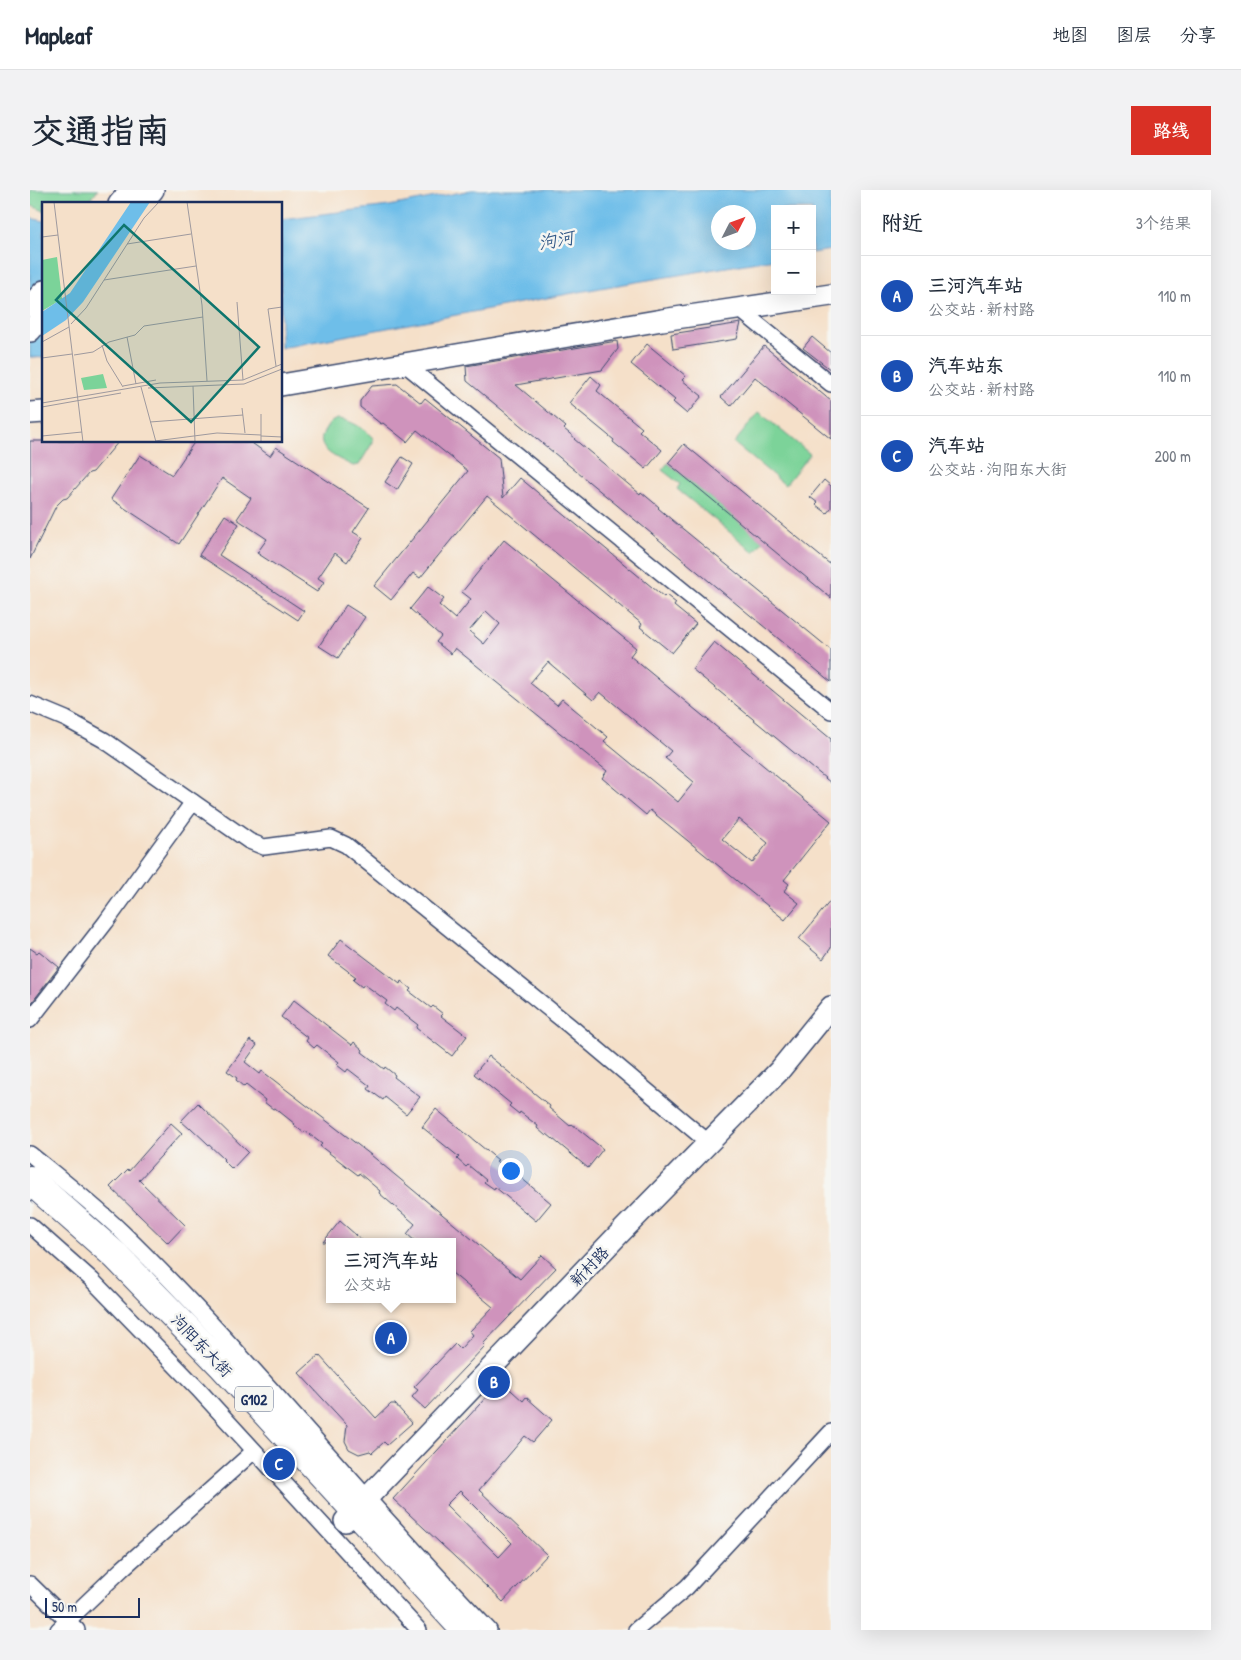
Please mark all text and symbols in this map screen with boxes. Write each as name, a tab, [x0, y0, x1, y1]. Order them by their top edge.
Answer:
text: Mapleaf	[25, 19, 93, 51]
text: 地图	[1052, 22, 1088, 47]
text: 图层	[1116, 22, 1152, 47]
text: 分享	[1180, 22, 1216, 47]
button: 路线	[1131, 106, 1211, 155]
text: 交通指南	[30, 107, 170, 154]
inset map	[42, 202, 282, 442]
north arrow	[711, 205, 756, 250]
map controls	[771, 205, 816, 295]
button: +	[771, 205, 816, 250]
text: 附近	[881, 208, 923, 237]
text: 3个结果	[1136, 212, 1191, 234]
water label: 泃河	[536, 224, 579, 256]
button: −	[771, 250, 816, 295]
text: 三河汽车站	[928, 272, 1023, 298]
text: A	[893, 285, 901, 307]
text: 110 m	[1158, 285, 1191, 307]
text: 公交站 · 新村路	[928, 298, 1035, 320]
text: 汽车站东	[928, 352, 1004, 378]
text: B	[893, 365, 901, 387]
text: 110 m	[1158, 365, 1191, 387]
text: 公交站 · 新村路	[928, 378, 1035, 400]
text: 汽车站	[928, 432, 985, 458]
text: C	[893, 445, 901, 467]
text: 200 m	[1155, 445, 1191, 467]
text: 公交站 · 泃阳东大街	[928, 458, 1067, 480]
your location	[498, 1158, 524, 1184]
popup	[326, 1238, 456, 1303]
street label: 新村路	[564, 1241, 614, 1291]
text: 三河汽车站	[343, 1247, 439, 1273]
text: 公交站	[343, 1273, 392, 1295]
street label: 泃阳东大街	[166, 1309, 238, 1381]
pin: A	[375, 1319, 407, 1357]
pin: B	[478, 1363, 510, 1401]
road number: G102	[235, 1386, 273, 1412]
pin: C	[263, 1445, 295, 1483]
scale bar	[45, 1595, 140, 1618]
text: 50 m	[52, 1597, 77, 1616]

